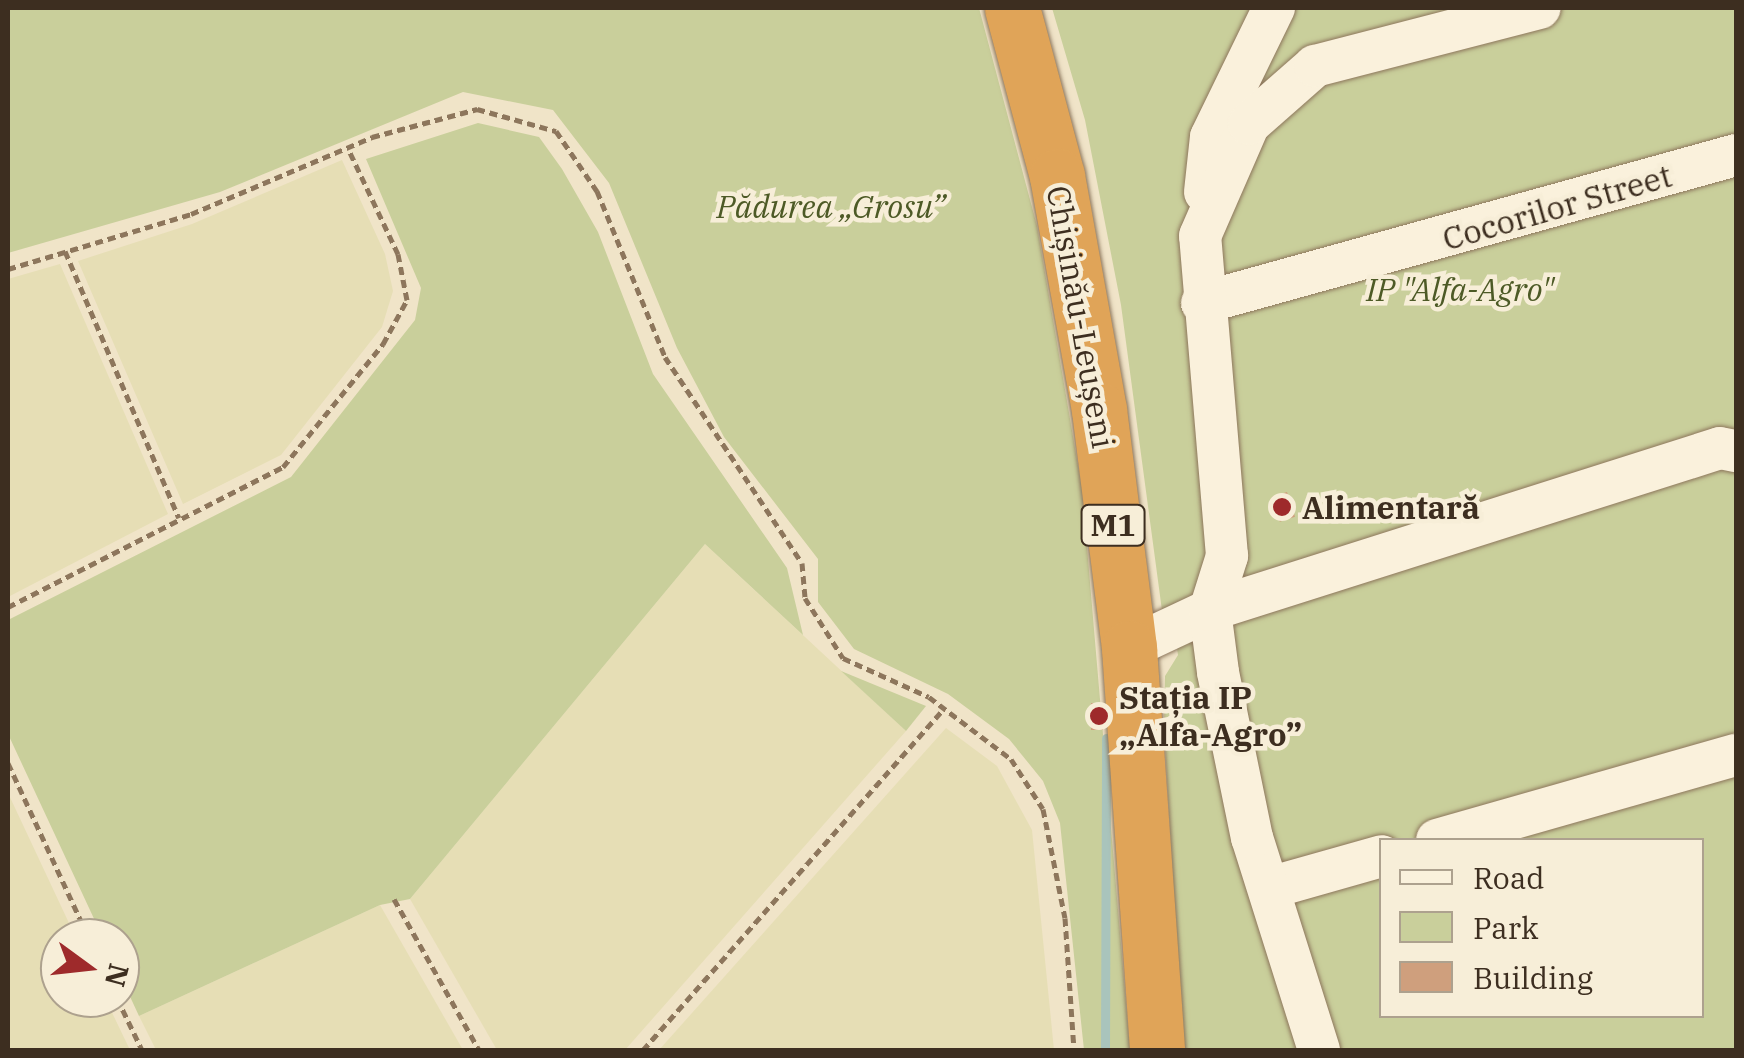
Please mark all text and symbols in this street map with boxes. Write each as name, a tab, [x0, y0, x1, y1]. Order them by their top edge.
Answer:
street label: Cocorilor Street	[1438, 156, 1676, 258]
street label: Chișinău-Leușeni	[1039, 183, 1123, 451]
park label: Pădurea „Grosu”	[716, 187, 946, 225]
park label: IP "Alfa-Agro"	[1366, 270, 1554, 308]
place label: Alimentară	[1302, 488, 1480, 526]
marker: Alimentară	[1271, 496, 1293, 518]
road number: M1	[1080, 500, 1146, 550]
place label: Stația IP „Alfa-Agro”	[1119, 679, 1302, 754]
marker: Stația IP „Alfa-Agro”	[1088, 705, 1110, 727]
legend	[1379, 838, 1704, 1018]
text: Road	[1473, 858, 1545, 897]
text: Park	[1473, 908, 1539, 947]
north arrow	[40, 918, 140, 1018]
text: Building	[1473, 958, 1593, 997]
text: N	[97, 960, 138, 991]

